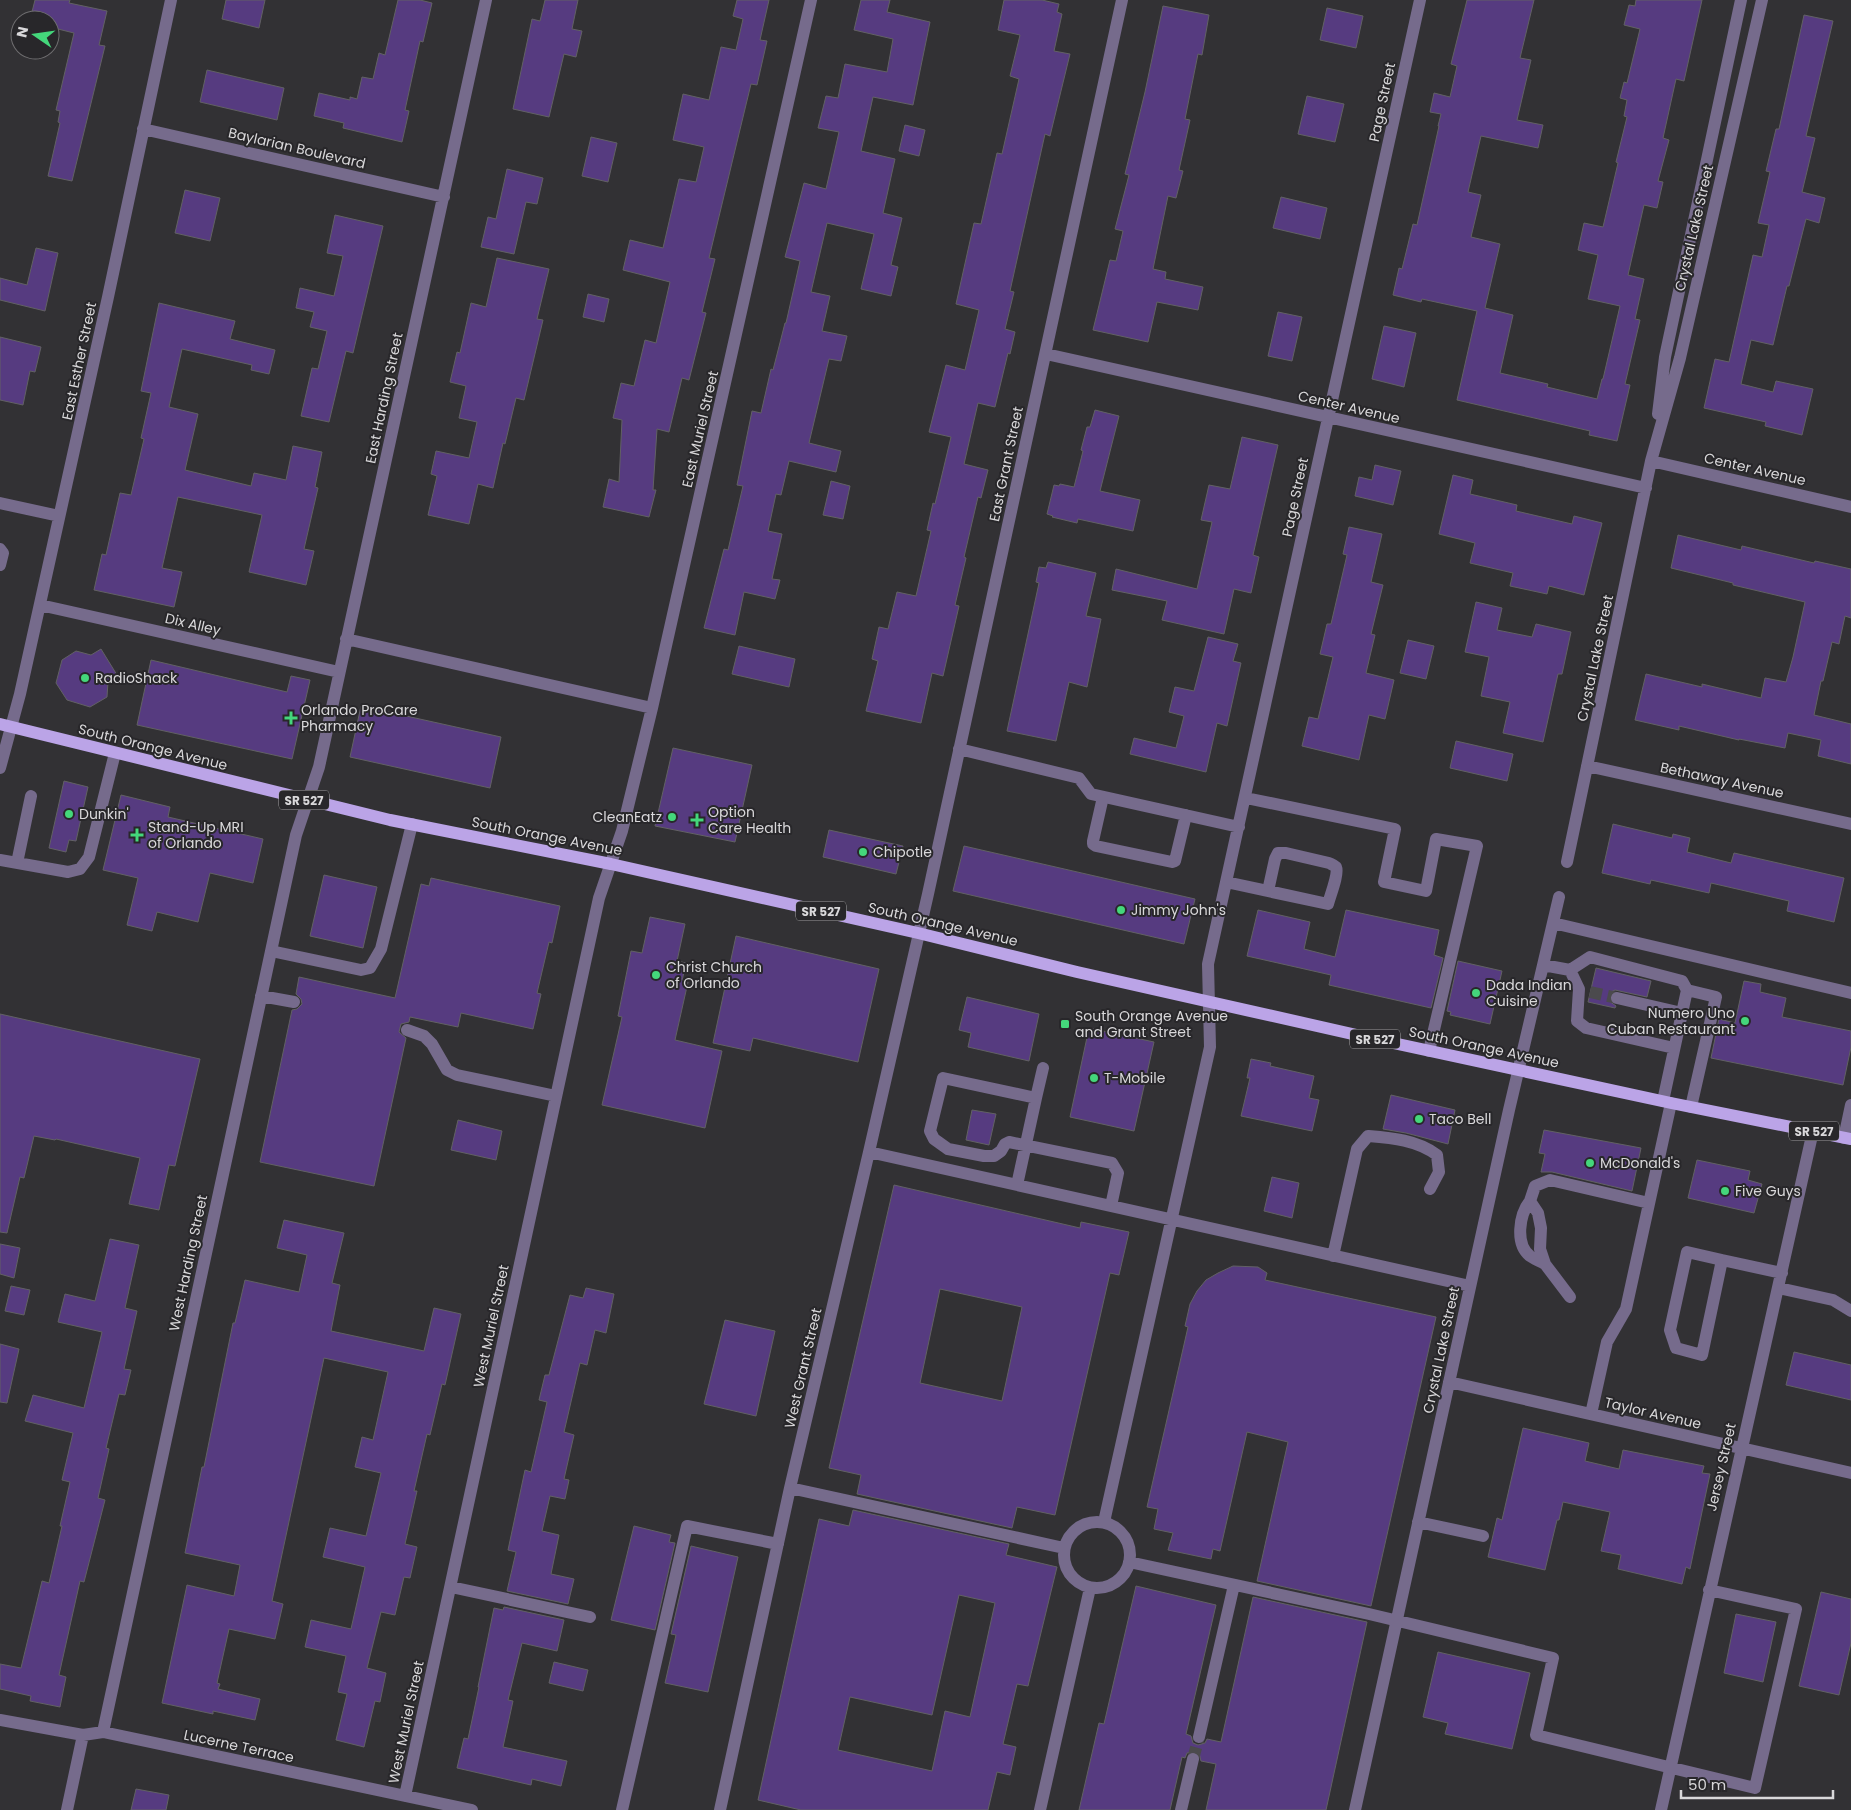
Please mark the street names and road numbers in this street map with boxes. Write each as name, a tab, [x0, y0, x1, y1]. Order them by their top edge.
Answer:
street label: Page Street	[1364, 61, 1400, 143]
street label: Baylarian Boulevard	[226, 122, 368, 174]
street label: Crystal Lake Street	[1670, 163, 1718, 293]
street label: East Esther Street	[57, 300, 101, 422]
street label: East Harding Street	[360, 331, 408, 465]
street label: East Muriel Street	[677, 369, 723, 489]
street label: Center Avenue	[1296, 386, 1402, 428]
street label: East Grant Street	[984, 405, 1028, 523]
street label: Center Avenue	[1702, 448, 1808, 490]
street label: Page Street	[1277, 456, 1313, 538]
street label: Crystal Lake Street	[1572, 593, 1618, 723]
street label: Dix Alley	[163, 608, 223, 640]
street label: South Orange Avenue	[76, 719, 230, 775]
street label: Bethaway Avenue	[1658, 757, 1786, 803]
road number: SR 527	[279, 790, 329, 810]
street label: South Orange Avenue	[470, 812, 624, 860]
street label: South Orange Avenue	[866, 897, 1020, 951]
road number: SR 527	[796, 901, 846, 920]
street label: South Orange Avenue	[1407, 1021, 1561, 1073]
road number: SR 527	[1350, 1030, 1400, 1048]
road number: SR 527	[1789, 1122, 1839, 1140]
street label: West Harding Street	[164, 1193, 212, 1333]
street label: West Muriel Street	[468, 1263, 514, 1389]
street label: Crystal Lake Street	[1418, 1285, 1464, 1415]
street label: West Grant Street	[779, 1306, 827, 1430]
street label: Taylor Avenue	[1603, 1392, 1704, 1434]
street label: Jersey Street	[1701, 1421, 1741, 1513]
street label: West Muriel Street	[383, 1659, 429, 1785]
street label: Lucerne Terrace	[182, 1725, 296, 1768]

